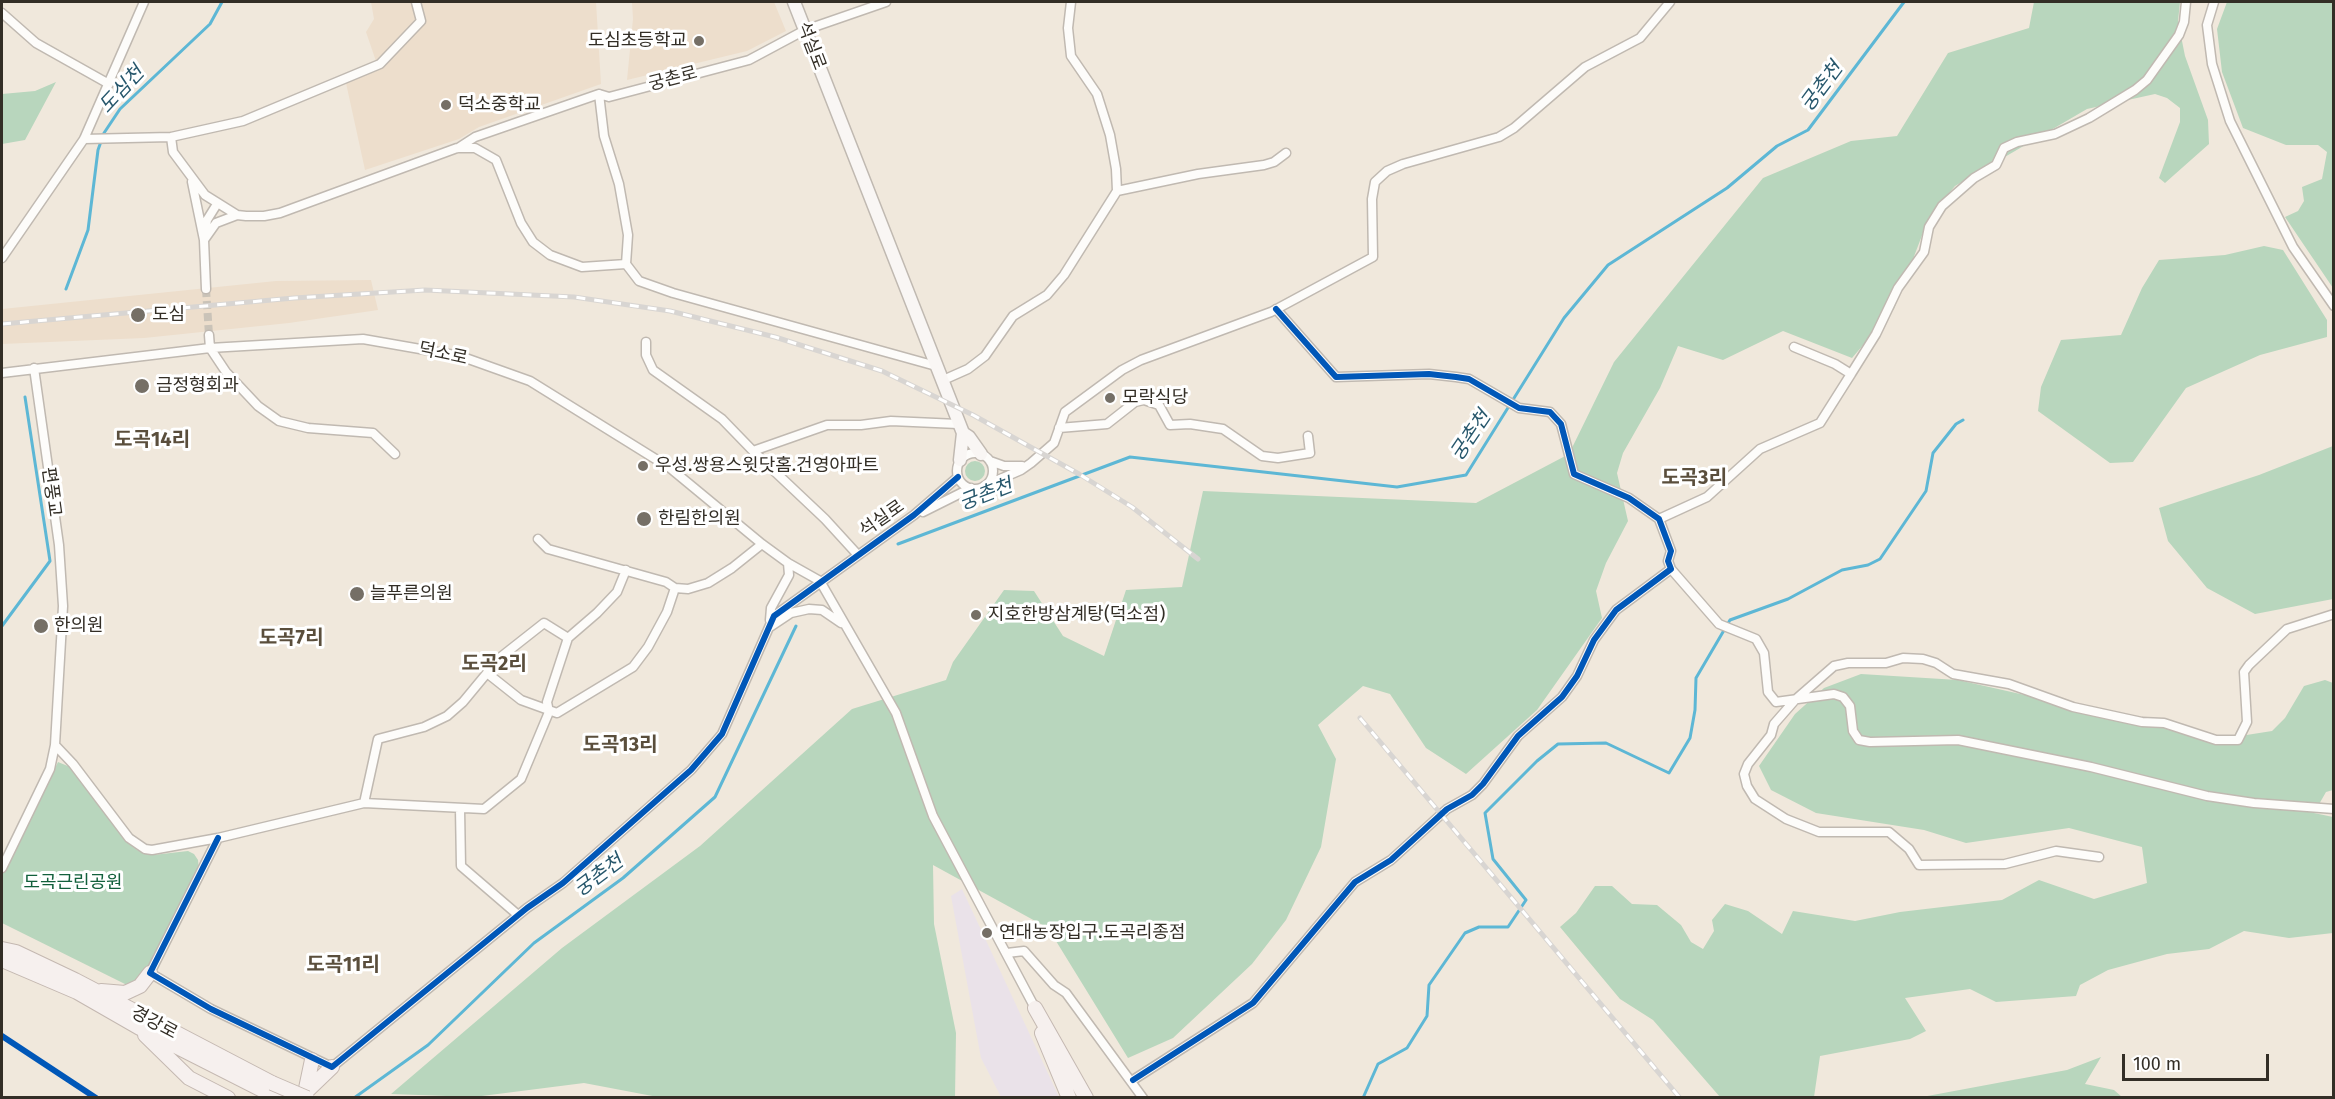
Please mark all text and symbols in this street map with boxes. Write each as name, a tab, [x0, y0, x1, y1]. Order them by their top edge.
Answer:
street label: 석실로	[792, 19, 830, 73]
place label: 도심초등학교	[588, 30, 687, 52]
marker: 도심초등학교	[692, 34, 706, 48]
water label: 궁촌천	[1796, 58, 1848, 116]
water label: 도심천	[94, 62, 150, 118]
street label: 궁촌로	[646, 62, 700, 96]
place label: 덕소중학교	[458, 94, 541, 116]
marker: 덕소중학교	[439, 98, 453, 112]
place label: 도심	[152, 304, 185, 326]
marker: 도심	[129, 306, 147, 324]
street label: 덕소로	[416, 338, 470, 370]
place label: 금정형회과	[156, 375, 239, 397]
marker: 금정형회과	[133, 377, 151, 395]
place label: 모락식당	[1122, 387, 1188, 409]
marker: 모락식당	[1103, 391, 1117, 405]
water label: 궁촌천	[1446, 406, 1496, 466]
district label: 도곡14리	[114, 428, 190, 452]
place label: 우성.쌍용스윗닷홈.건영아파트	[655, 455, 879, 477]
marker: 우성.쌍용스윗닷홈.건영아파트	[636, 459, 650, 473]
street label: 편풍교	[37, 466, 65, 518]
district label: 도곡3리	[1661, 466, 1727, 490]
water label: 궁촌천	[956, 474, 1016, 516]
street label: 석실로	[855, 496, 909, 542]
place label: 한림한의원	[658, 508, 741, 530]
marker: 한림한의원	[635, 510, 653, 528]
place label: 늘푸른의원	[370, 583, 453, 605]
marker: 늘푸른의원	[348, 585, 366, 603]
place label: 지호한방삼계탕(덕소점)	[988, 604, 1165, 626]
marker: 지호한방삼계탕(덕소점)	[969, 608, 983, 622]
place label: 한의원	[54, 615, 104, 637]
marker: 한의원	[32, 617, 50, 635]
district label: 도곡7리	[259, 626, 323, 650]
district label: 도곡2리	[461, 652, 527, 676]
district label: 도곡13리	[583, 733, 657, 757]
water label: 궁촌천	[570, 850, 628, 902]
park label: 도곡근린공원	[23, 872, 123, 894]
place label: 연대농장입구.도곡리종점	[999, 922, 1185, 944]
marker: 연대농장입구.도곡리종점	[980, 926, 994, 940]
district label: 도곡11리	[306, 953, 380, 977]
street label: 경강로	[127, 1002, 181, 1044]
scale bar	[2125, 1042, 2272, 1080]
text: 100 m	[2133, 1053, 2181, 1075]

